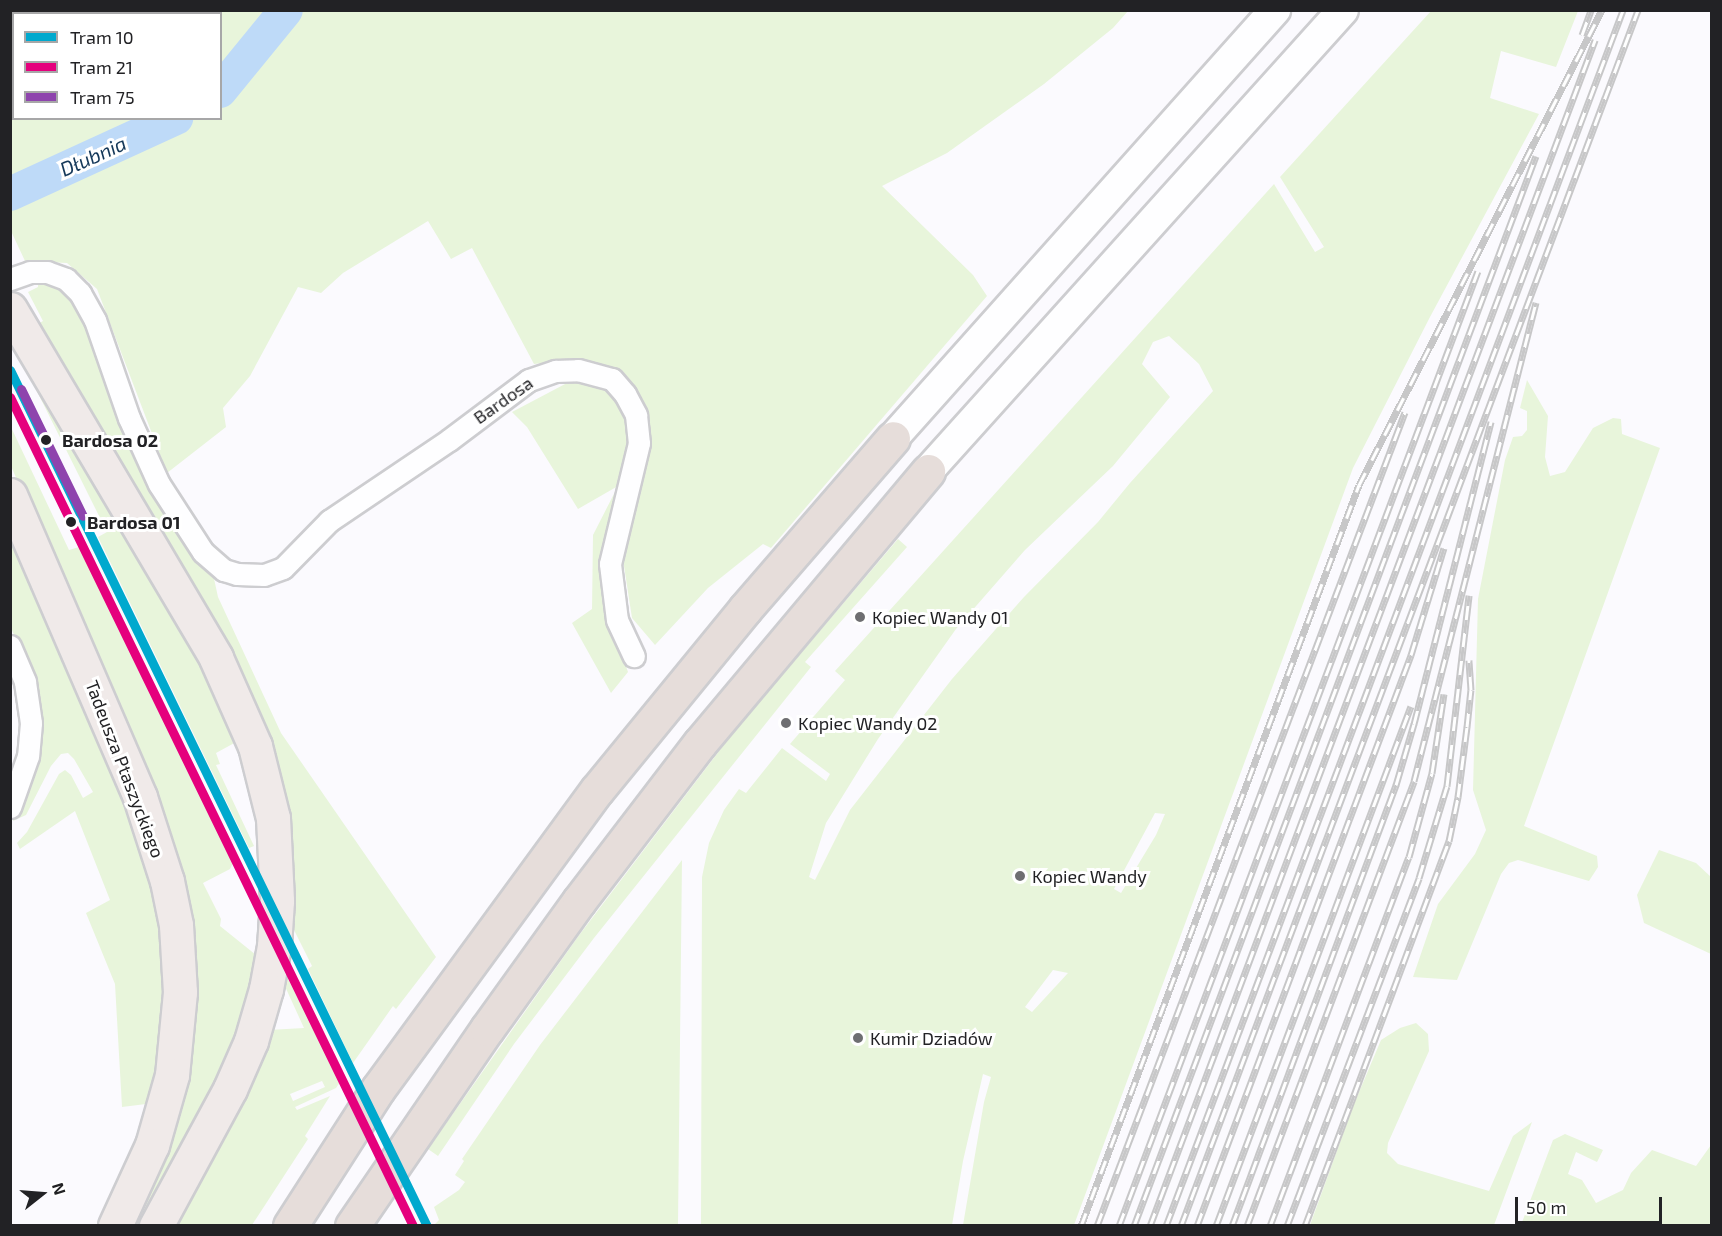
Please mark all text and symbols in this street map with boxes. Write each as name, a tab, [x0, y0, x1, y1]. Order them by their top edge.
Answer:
legend	[12, 12, 222, 120]
text: Tram 10	[70, 26, 134, 48]
text: Tram 21	[70, 56, 133, 78]
text: Tram 75	[70, 86, 135, 108]
water label: Dłubnia	[56, 131, 130, 181]
street label: Bardosa	[469, 372, 537, 428]
marker: Bardosa 02	[35, 429, 57, 451]
place label: Bardosa 02	[62, 429, 158, 451]
marker: Bardosa 01	[60, 511, 82, 533]
place label: Bardosa 01	[87, 511, 181, 533]
place label: Kopiec Wandy 01	[872, 606, 1009, 628]
marker: Kopiec Wandy 01	[853, 610, 867, 624]
street label: Tadeusza Ptaszyckiego	[81, 677, 169, 861]
place label: Kopiec Wandy 02	[798, 712, 938, 734]
marker: Kopiec Wandy 02	[779, 716, 793, 730]
place label: Kopiec Wandy	[1032, 865, 1147, 887]
marker: Kopiec Wandy	[1013, 869, 1027, 883]
place label: Kumir Dziadów	[870, 1027, 993, 1049]
marker: Kumir Dziadów	[851, 1031, 865, 1045]
north arrow	[12, 1164, 72, 1224]
text: N	[49, 1180, 70, 1197]
scale bar	[1518, 1185, 1665, 1223]
text: 50 m	[1526, 1196, 1566, 1218]

